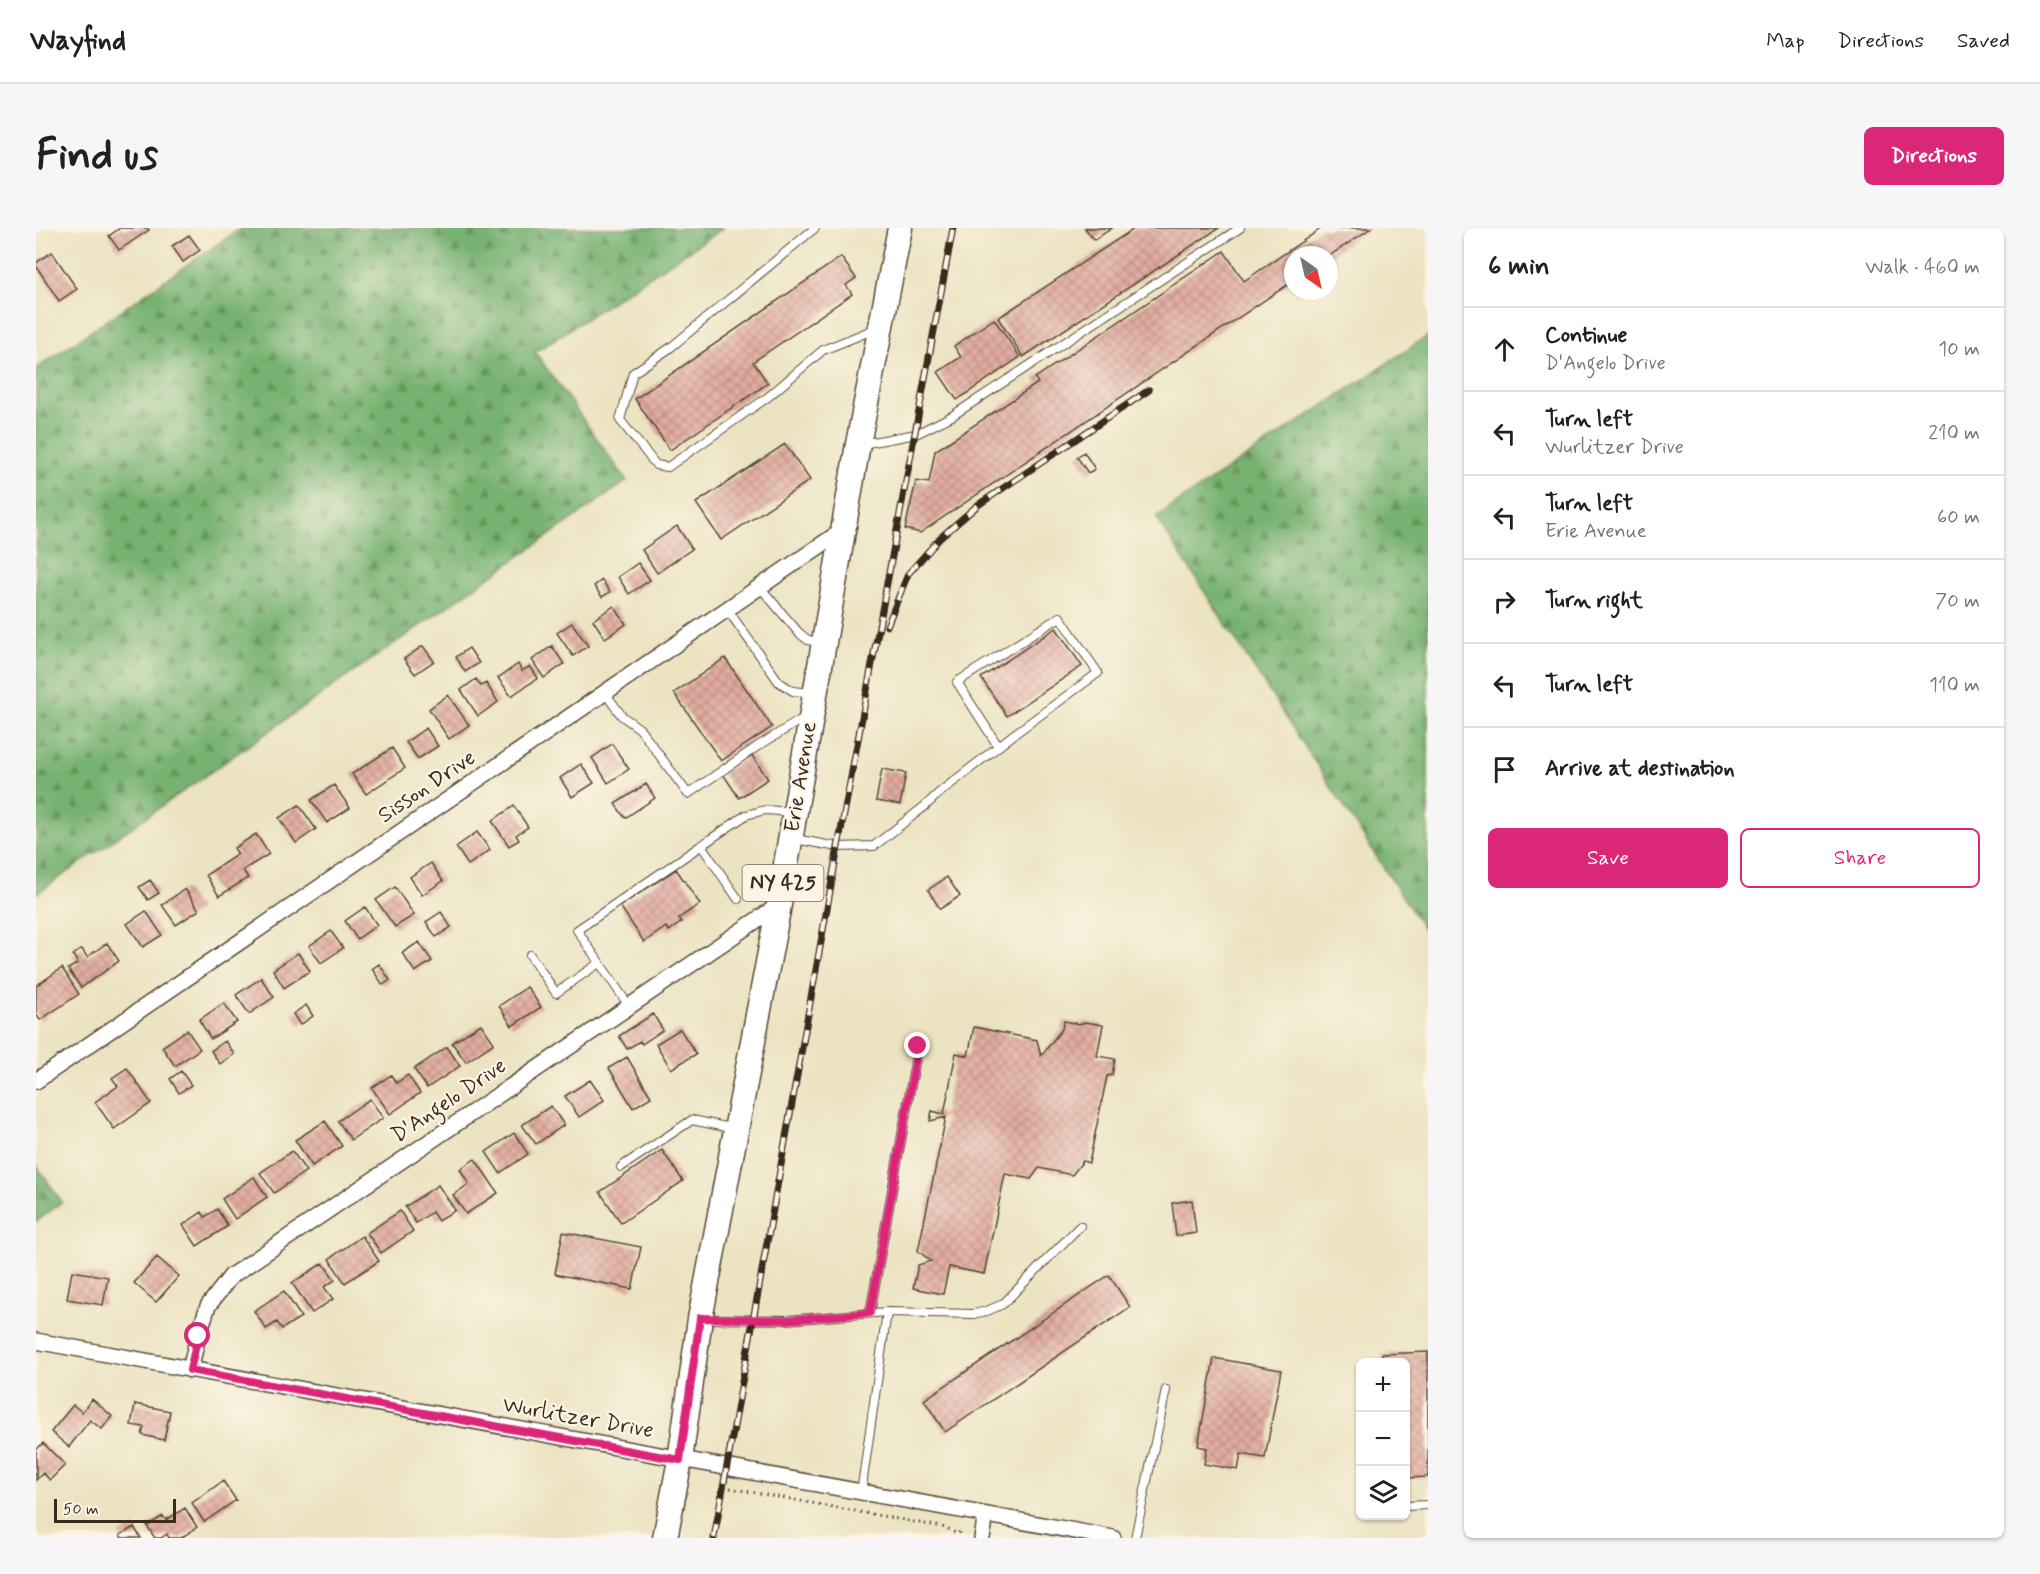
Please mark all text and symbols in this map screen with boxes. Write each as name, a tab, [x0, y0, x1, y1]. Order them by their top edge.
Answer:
text: Wayfind	[30, 23, 126, 60]
text: Map	[1766, 27, 1805, 55]
text: Directions	[1838, 27, 1924, 55]
text: Saved	[1957, 27, 2010, 55]
button: Directions	[1864, 127, 2004, 185]
text: Find us	[36, 129, 158, 184]
north arrow	[1284, 246, 1338, 300]
text: 6 min	[1488, 250, 1550, 284]
text: Walk · 460 m	[1865, 254, 1980, 281]
text: Continue	[1545, 322, 1627, 350]
icon: ahead	[1488, 333, 1521, 366]
text: 10 m	[1938, 336, 1980, 363]
text: D'Angelo Drive	[1545, 350, 1666, 377]
text: Turn left	[1545, 406, 1633, 434]
icon: left	[1488, 417, 1521, 450]
text: 210 m	[1928, 420, 1980, 447]
text: Wurlitzer Drive	[1545, 434, 1684, 461]
text: Turn left	[1545, 490, 1633, 518]
icon: left	[1488, 501, 1521, 534]
text: 60 m	[1937, 504, 1980, 531]
text: Erie Avenue	[1545, 518, 1647, 545]
icon: right	[1488, 585, 1521, 618]
text: Turn right	[1545, 587, 1643, 615]
text: 70 m	[1935, 588, 1980, 615]
icon: left	[1488, 669, 1521, 702]
text: Turn left	[1545, 671, 1633, 699]
text: 110 m	[1929, 672, 1980, 699]
street label: Erie Avenue	[778, 719, 824, 834]
street label: Sisson Drive	[373, 744, 481, 830]
icon: arrive	[1488, 753, 1521, 786]
text: Arrive at destination	[1545, 755, 1735, 783]
button: Save	[1488, 828, 1728, 888]
button: Share	[1740, 828, 1980, 888]
road number: NY 425	[742, 865, 824, 901]
route end	[904, 1032, 930, 1058]
street label: D'Angelo Drive	[386, 1052, 514, 1152]
route start	[184, 1322, 210, 1348]
map controls	[1356, 1358, 1410, 1520]
button: +	[1356, 1358, 1410, 1412]
street label: Wurlitzer Drive	[500, 1391, 656, 1445]
button: −	[1356, 1412, 1410, 1466]
button: layers	[1356, 1466, 1410, 1520]
scale bar	[54, 1496, 176, 1524]
text: 50 m	[63, 1499, 99, 1520]

